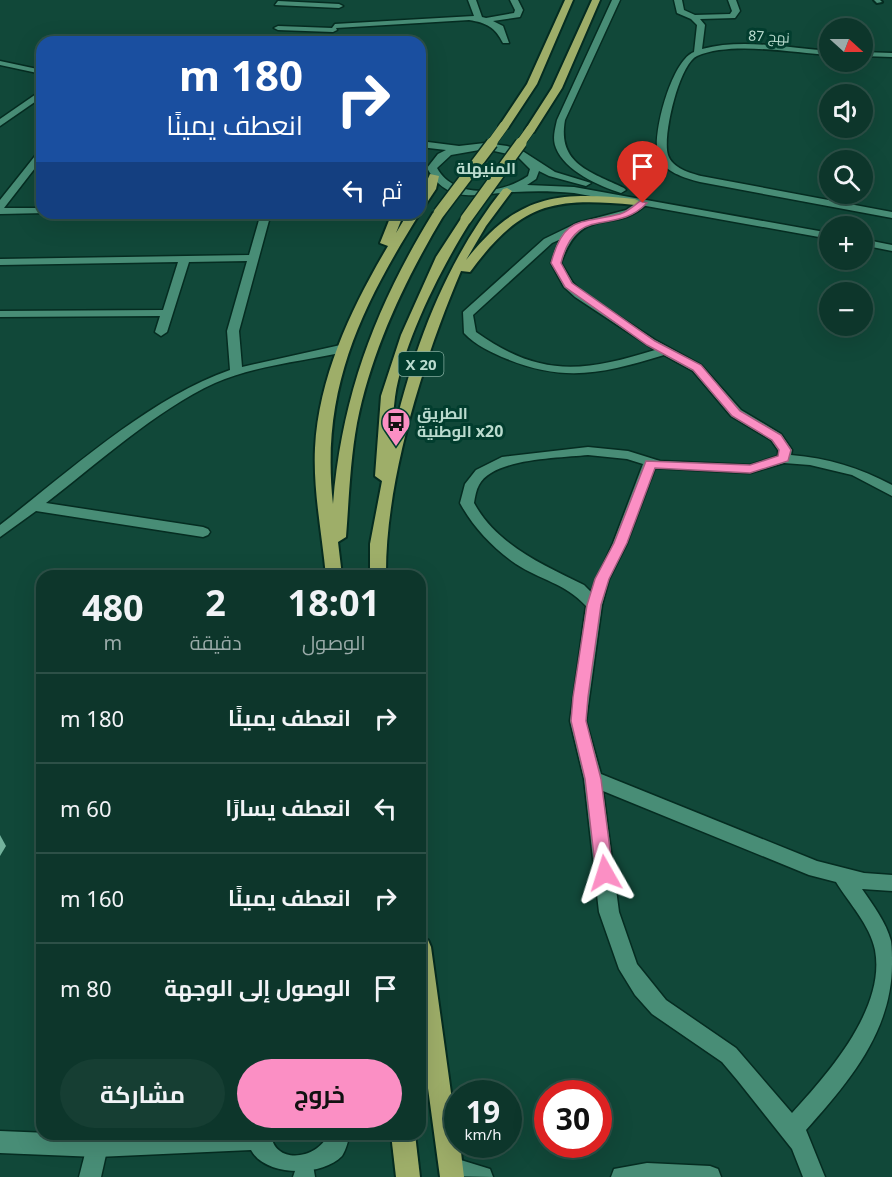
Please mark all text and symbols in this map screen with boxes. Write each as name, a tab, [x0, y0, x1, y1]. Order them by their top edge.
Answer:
north arrow	[819, 18, 873, 72]
map controls	[819, 18, 873, 336]
street label: نهج 87	[748, 25, 790, 47]
text: 180 m	[179, 46, 303, 103]
icon: right	[324, 60, 402, 138]
button: sound	[819, 84, 873, 138]
text: انعطف يمينًا	[166, 106, 303, 143]
pin	[617, 141, 668, 203]
icon: arrive	[626, 150, 659, 183]
button: search	[819, 150, 873, 204]
district label: المنيهلة	[456, 157, 516, 179]
icon: left	[337, 174, 370, 207]
text: ثم	[382, 175, 402, 205]
button: +	[819, 216, 873, 270]
button: −	[819, 282, 873, 336]
road number: X 20	[398, 352, 444, 376]
place label: الطريق الوطنية x20	[417, 402, 503, 442]
bus stop icon: الطريق الوطنية x20	[380, 406, 412, 448]
text: 2	[205, 578, 226, 627]
text: 18:01	[288, 578, 380, 627]
text: 480	[82, 583, 144, 632]
text: m	[103, 629, 122, 656]
text: دقيقة	[190, 629, 242, 656]
text: الوصول	[302, 629, 366, 656]
text: انعطف يمينًا	[228, 702, 351, 732]
icon: right	[369, 702, 402, 735]
text: 180 m	[60, 703, 124, 733]
text: انعطف يسارًا	[225, 792, 351, 822]
icon: left	[369, 792, 402, 825]
text: 60 m	[60, 793, 111, 823]
position arrow	[573, 841, 637, 905]
text: انعطف يمينًا	[228, 882, 351, 912]
icon: right	[369, 882, 402, 915]
text: 160 m	[60, 883, 124, 913]
text: الوصول إلى الوجهة	[164, 972, 351, 1002]
icon: arrive	[369, 972, 402, 1005]
text: 80 m	[60, 973, 111, 1003]
button: مشاركة	[60, 1059, 225, 1128]
button: خروج	[237, 1059, 402, 1128]
speed limit sign: 30	[534, 1080, 612, 1158]
text: 19	[466, 1091, 500, 1132]
text: km/h	[465, 1124, 501, 1144]

